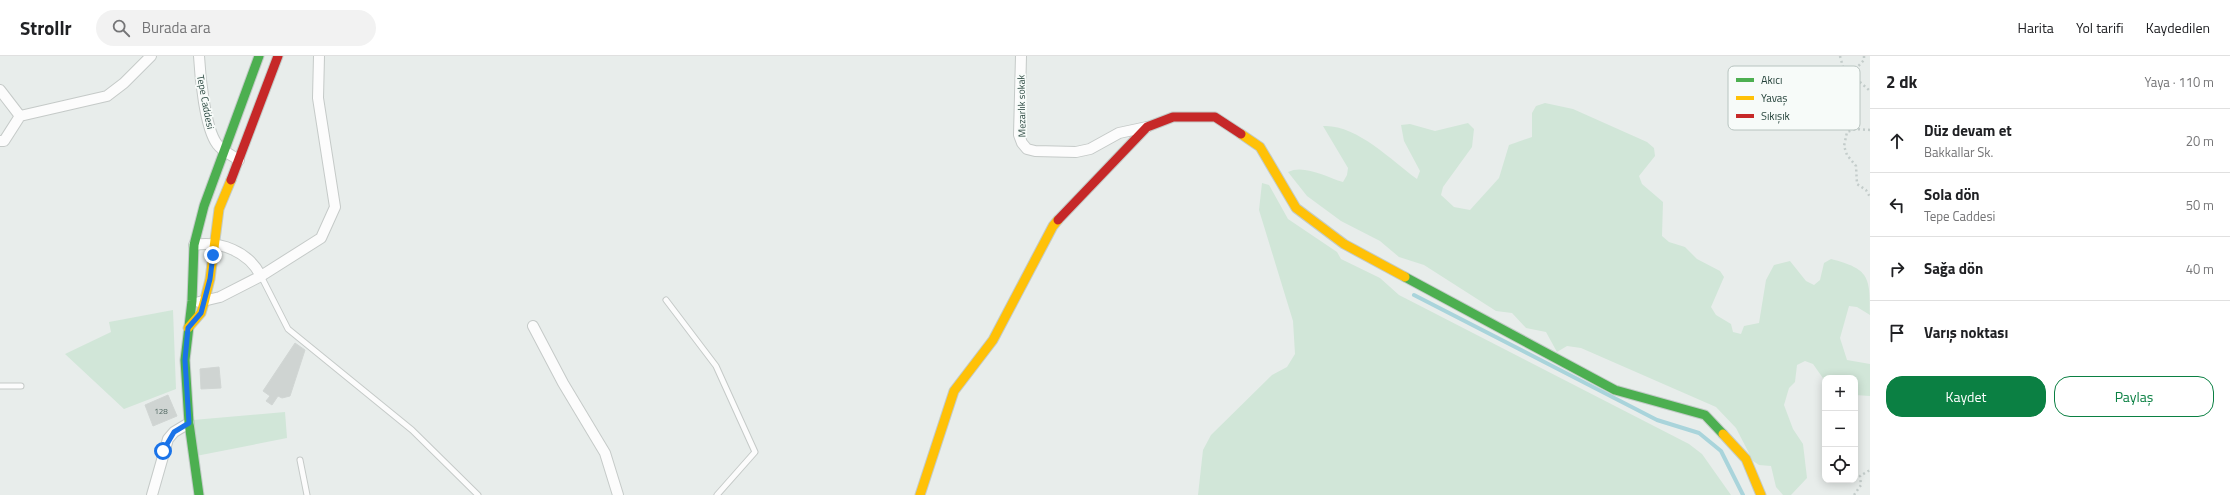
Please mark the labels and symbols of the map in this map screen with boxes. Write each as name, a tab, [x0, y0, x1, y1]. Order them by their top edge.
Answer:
legend	[1728, 66, 1860, 130]
text: Akıcı	[1761, 72, 1782, 88]
street label: Tepe Caddesi	[193, 74, 218, 130]
street label: Mezarlık sokak	[1013, 74, 1030, 137]
text: Yavaş	[1761, 90, 1788, 106]
text: Sıkışık	[1761, 108, 1791, 124]
route end	[204, 246, 222, 264]
house number: 128	[154, 405, 168, 417]
route start	[154, 442, 172, 460]

